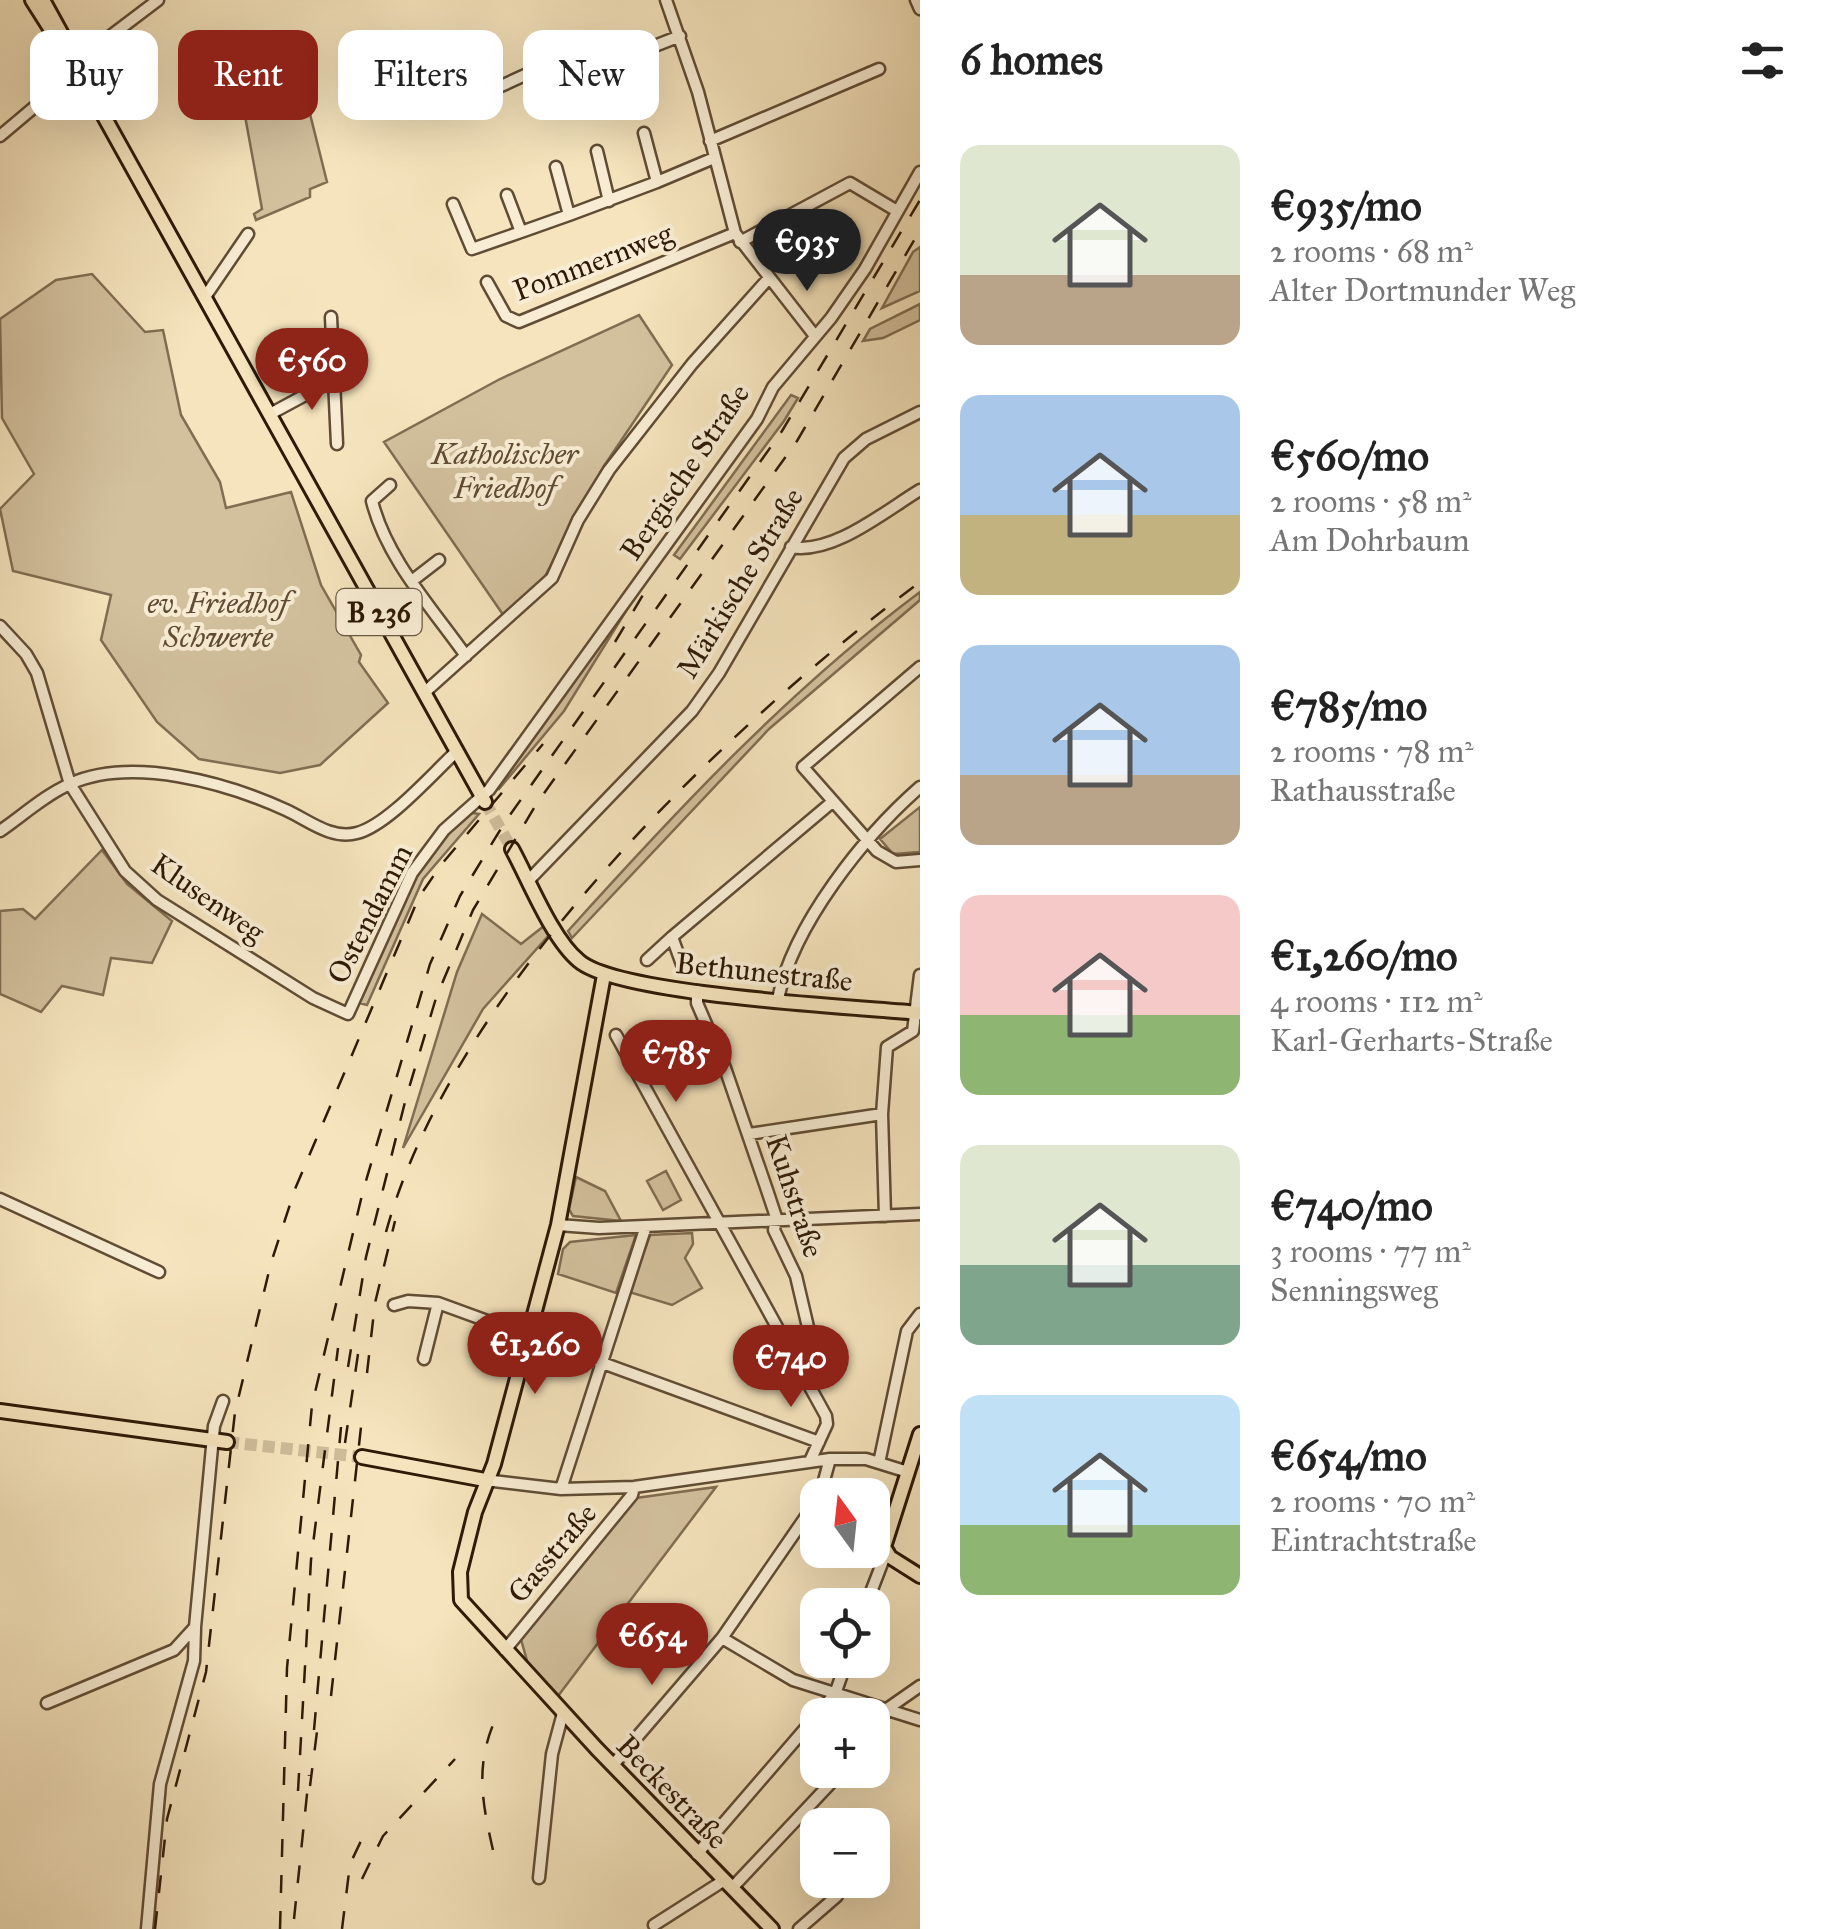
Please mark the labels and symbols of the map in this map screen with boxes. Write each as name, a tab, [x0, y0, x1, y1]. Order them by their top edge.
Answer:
pin: €935	[748, 209, 866, 294]
street label: Pommernweg	[508, 215, 679, 309]
pin: €560	[253, 328, 371, 413]
street label: Bergische Straße	[613, 377, 757, 567]
park label: Katholischer Friedhof	[430, 436, 580, 506]
street label: Märkische Straße	[669, 481, 811, 685]
park label: ev. Friedhof Schwerte	[147, 585, 297, 655]
road number: B 236	[336, 589, 422, 635]
street label: Ostendamm	[320, 838, 420, 990]
street label: Klusenweg	[144, 846, 273, 951]
street label: Bethunestraße	[674, 945, 854, 999]
pin: €785	[617, 1020, 735, 1105]
street label: Kuhstraße	[758, 1130, 832, 1262]
pin: €1,260	[454, 1312, 616, 1397]
pin: €740	[732, 1325, 850, 1410]
north arrow	[800, 1478, 890, 1568]
street label: Gasstraße	[500, 1496, 604, 1610]
pin: €654	[593, 1603, 711, 1688]
street label: Beckestraße	[609, 1727, 735, 1857]

